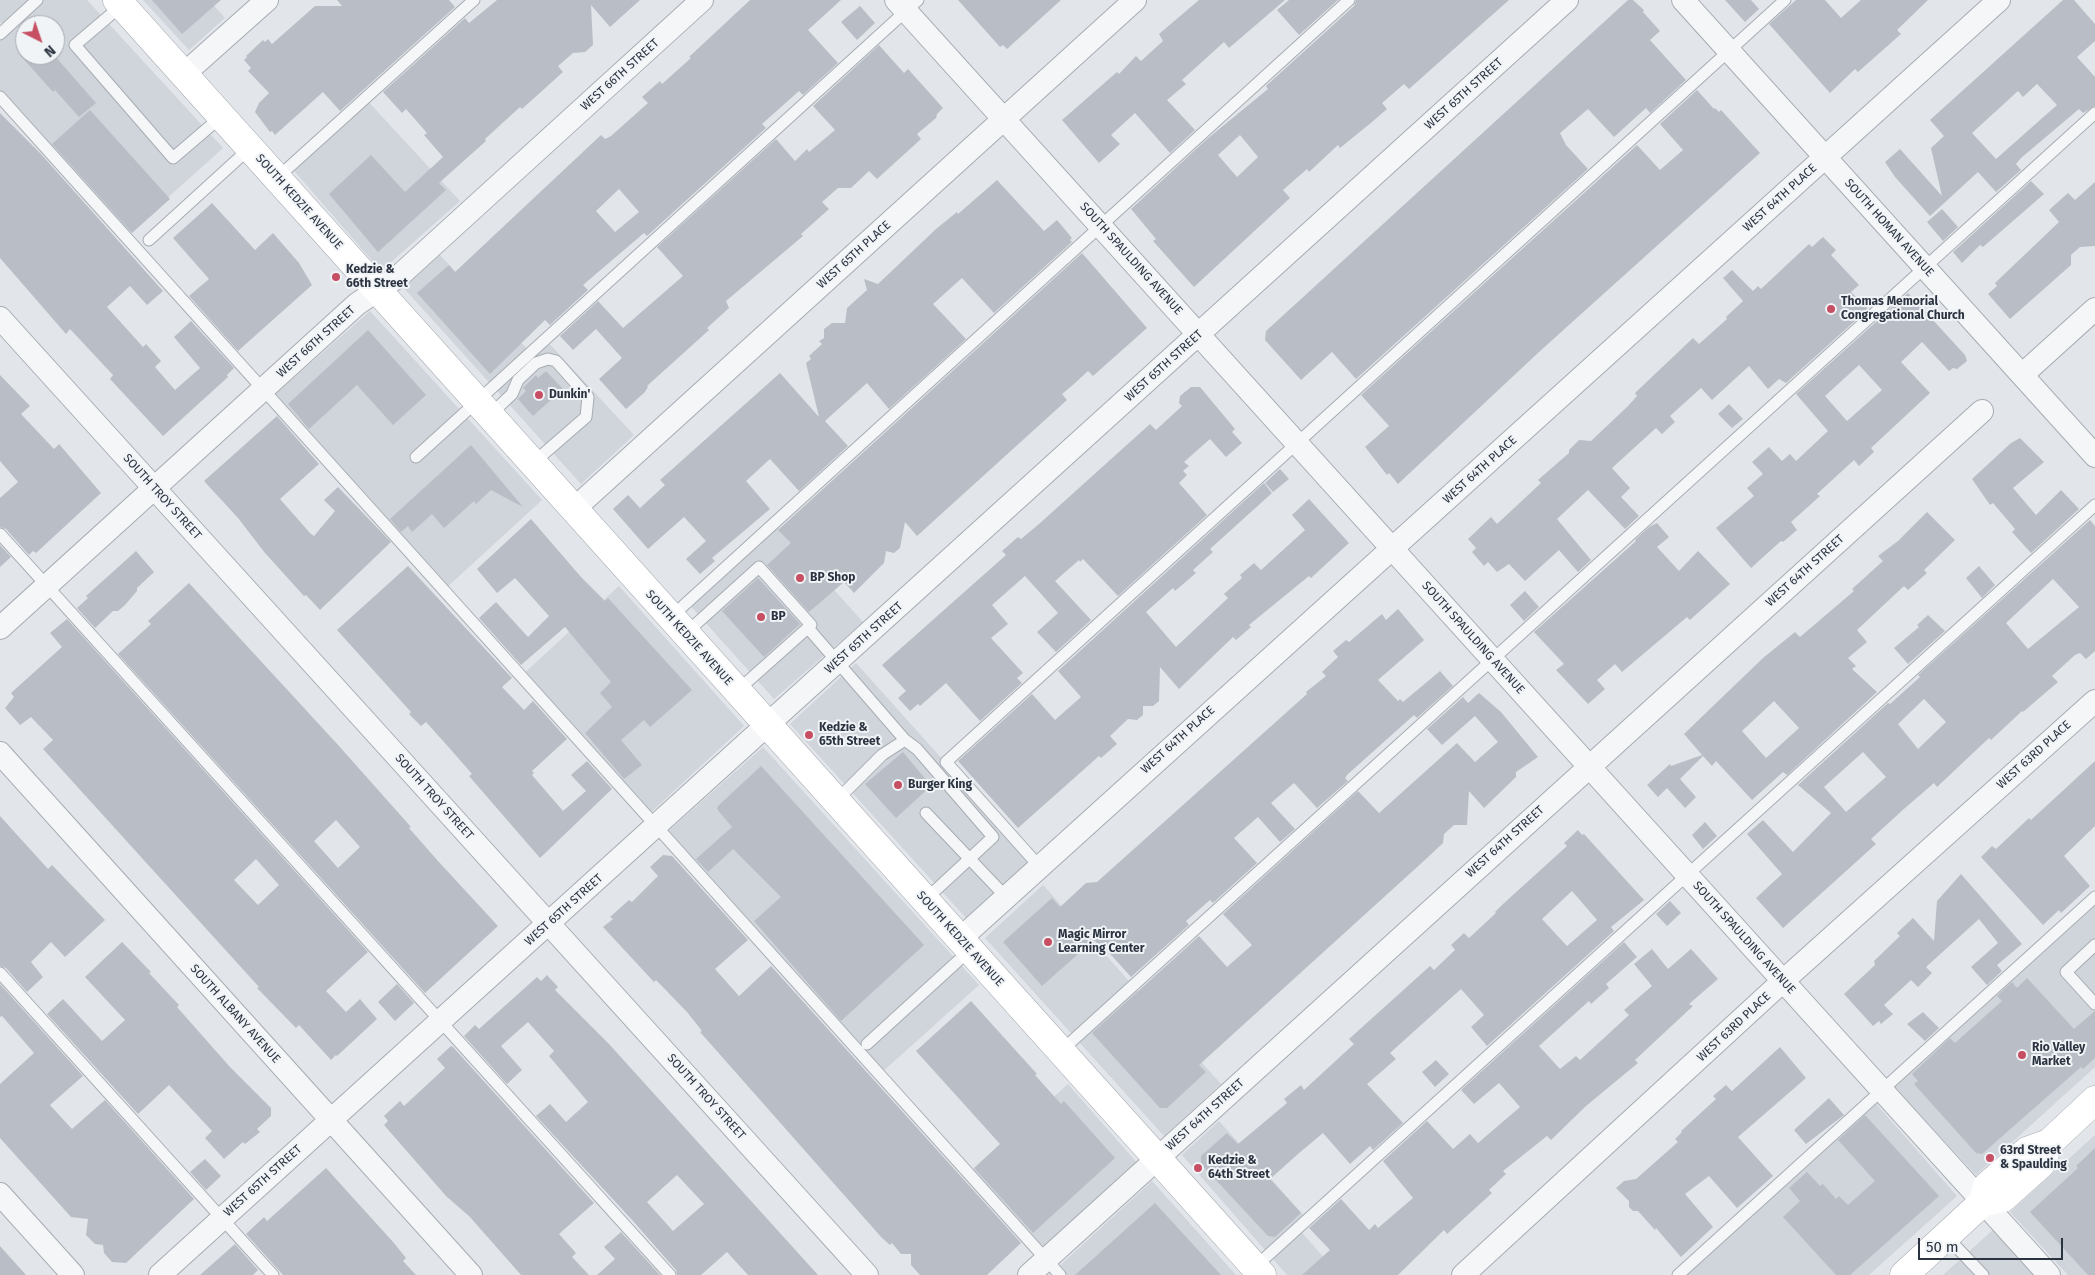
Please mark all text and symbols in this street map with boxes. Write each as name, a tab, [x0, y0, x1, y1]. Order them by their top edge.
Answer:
north arrow	[15, 15, 65, 65]
street label: WEST 66TH STREET	[578, 36, 662, 114]
text: N	[40, 41, 59, 60]
street label: WEST 65TH STREET	[1422, 55, 1506, 133]
street label: SOUTH KEDZIE AVENUE	[252, 151, 346, 253]
street label: WEST 64TH PLACE	[1740, 161, 1820, 235]
street label: SOUTH HOMAN AVENUE	[1841, 176, 1937, 280]
street label: SOUTH SPAULDING AVENUE	[1077, 200, 1185, 318]
street label: WEST 65TH PLACE	[814, 218, 894, 292]
place label: Kedzie & 66th Street	[346, 263, 408, 291]
marker: Kedzie & 66th Street	[330, 271, 342, 283]
place label: Thomas Memorial Congregational Church	[1841, 295, 1965, 323]
street label: WEST 66TH STREET	[274, 303, 358, 381]
marker: Thomas Memorial Congregational Church	[1825, 303, 1837, 315]
street label: WEST 65TH STREET	[1122, 327, 1206, 405]
place label: Dunkin'	[549, 388, 590, 402]
marker: Dunkin'	[533, 389, 545, 401]
street label: WEST 64TH PLACE	[1440, 433, 1520, 507]
street label: SOUTH TROY STREET	[120, 451, 204, 543]
street label: WEST 64TH STREET	[1763, 532, 1847, 610]
place label: BP Shop	[810, 571, 855, 585]
marker: BP Shop	[794, 572, 806, 584]
street label: SOUTH SPAULDING AVENUE	[1419, 579, 1527, 697]
street label: SOUTH KEDZIE AVENUE	[642, 587, 736, 689]
street label: WEST 65TH STREET	[822, 599, 906, 677]
place label: BP	[771, 610, 786, 624]
marker: BP	[755, 611, 767, 623]
street label: WEST 64TH PLACE	[1138, 703, 1218, 777]
street label: WEST 63RD PLACE	[1994, 718, 2074, 792]
place label: Kedzie & 65th Street	[819, 721, 880, 749]
marker: Kedzie & 65th Street	[803, 729, 815, 741]
street label: SOUTH TROY STREET	[392, 751, 476, 843]
place label: Burger King	[908, 778, 972, 792]
marker: Burger King	[892, 779, 904, 791]
street label: WEST 64TH STREET	[1463, 803, 1547, 881]
street label: WEST 65TH STREET	[522, 871, 606, 949]
street label: SOUTH SPAULDING AVENUE	[1690, 879, 1798, 997]
street label: SOUTH KEDZIE AVENUE	[913, 888, 1007, 990]
place label: Magic Mirror Learning Center	[1058, 928, 1144, 956]
marker: Magic Mirror Learning Center	[1042, 936, 1054, 948]
street label: SOUTH ALBANY AVENUE	[187, 962, 283, 1066]
street label: WEST 63RD PLACE	[1694, 989, 1774, 1065]
place label: Rio Valley Market	[2032, 1041, 2085, 1069]
marker: Rio Valley Market	[2016, 1049, 2028, 1061]
street label: SOUTH TROY STREET	[664, 1051, 748, 1143]
street label: WEST 64TH STREET	[1163, 1076, 1247, 1154]
street label: WEST 65TH STREET	[221, 1142, 305, 1220]
place label: 63rd Street & Spaulding	[2000, 1144, 2067, 1172]
marker: 63rd Street & Spaulding	[1984, 1152, 1996, 1164]
place label: Kedzie & 64th Street	[1208, 1154, 1270, 1182]
marker: Kedzie & 64th Street	[1192, 1162, 1204, 1174]
scale bar	[1920, 1228, 2065, 1260]
text: 50 m	[1926, 1238, 1959, 1256]

